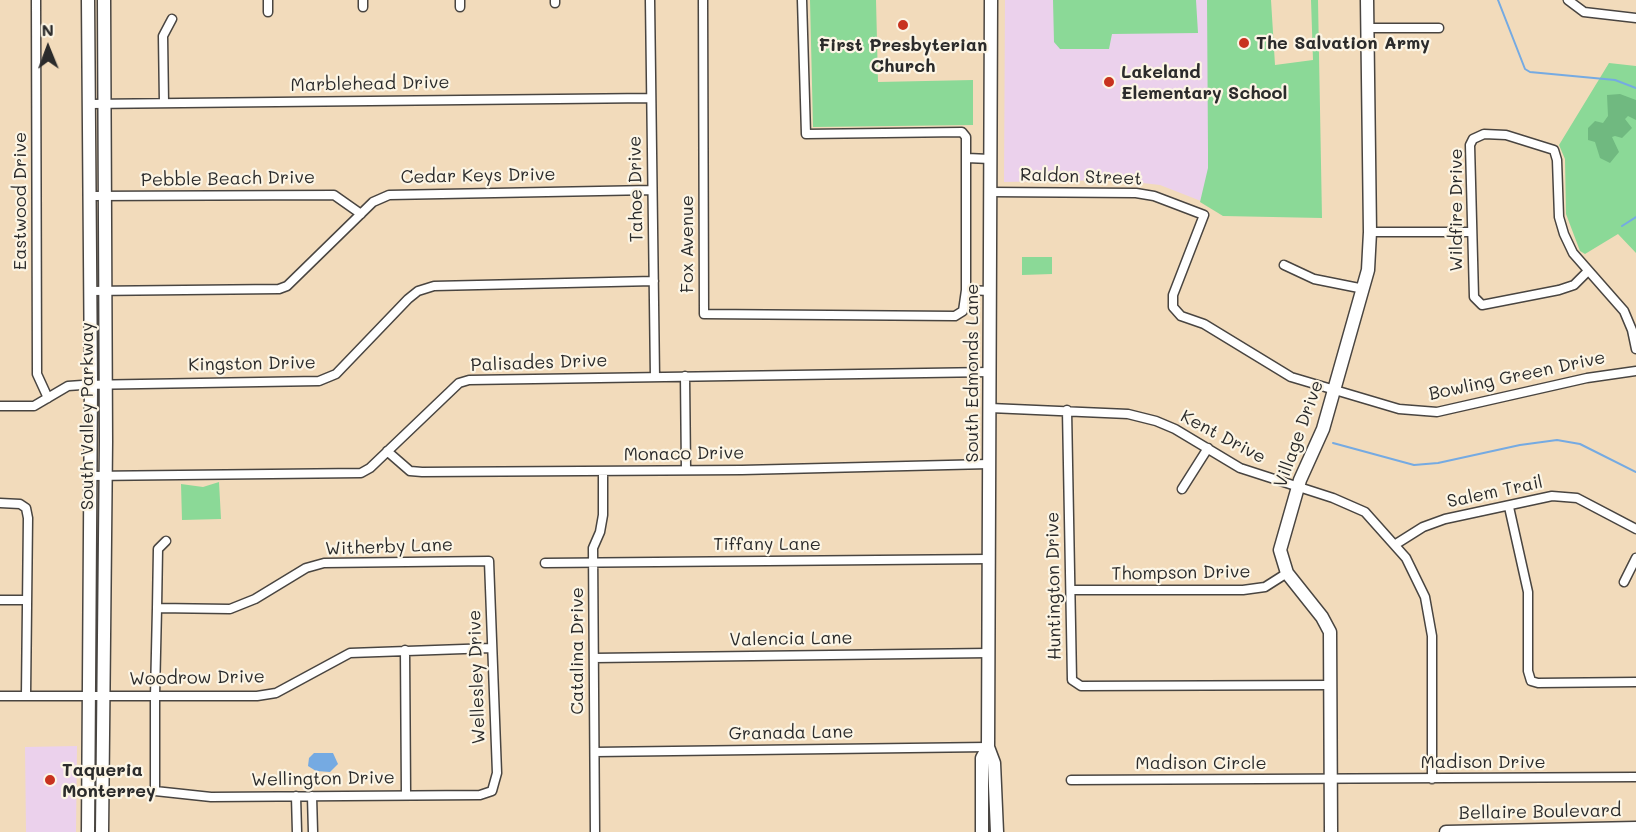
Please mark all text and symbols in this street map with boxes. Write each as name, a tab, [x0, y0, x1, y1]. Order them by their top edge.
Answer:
north arrow	[18, 18, 78, 78]
marker: First Presbyterian Church	[896, 18, 910, 32]
text: N	[41, 19, 54, 40]
place label: The Salvation Army	[1256, 32, 1430, 54]
place label: First Presbyterian Church	[819, 34, 987, 76]
marker: The Salvation Army	[1237, 36, 1251, 50]
place label: Lakeland Elementary School	[1121, 61, 1287, 104]
street label: Marblehead Drive	[290, 72, 450, 96]
marker: Lakeland Elementary School	[1102, 75, 1116, 89]
street label: Eastwood Drive	[9, 132, 31, 270]
street label: Tahoe Drive	[624, 136, 648, 242]
street label: Wildfire Drive	[1445, 148, 1467, 272]
street label: Cedar Keys Drive	[400, 164, 556, 188]
street label: Raldon Street	[1019, 164, 1143, 190]
street label: Pebble Beach Drive	[141, 167, 315, 191]
street label: Fox Avenue	[676, 195, 698, 293]
street label: South Edmonds Lane	[961, 284, 983, 462]
street label: South Valley Parkway	[76, 322, 98, 510]
street label: Bowling Green Drive	[1427, 347, 1607, 405]
street label: Palisades Drive	[470, 350, 608, 376]
street label: Kingston Drive	[188, 352, 316, 376]
street label: Village Drive	[1270, 378, 1328, 490]
street label: Kent Drive	[1177, 406, 1269, 468]
street label: Monaco Drive	[623, 442, 745, 466]
street label: Salem Trail	[1445, 471, 1545, 513]
street label: Huntington Drive	[1042, 512, 1066, 660]
street label: Tiffany Lane	[713, 533, 821, 555]
street label: Witherby Lane	[325, 534, 453, 560]
street label: Thompson Drive	[1111, 561, 1251, 585]
street label: Catalina Drive	[566, 587, 588, 715]
street label: Wellesley Drive	[464, 610, 490, 744]
street label: Valencia Lane	[729, 627, 853, 651]
street label: Woodrow Drive	[129, 666, 265, 690]
street label: Granada Lane	[728, 721, 854, 745]
street label: Madison Drive	[1420, 751, 1546, 773]
street label: Madison Circle	[1135, 752, 1267, 774]
place label: Taqueria Monterrey	[62, 759, 156, 802]
street label: Wellington Drive	[251, 767, 395, 791]
marker: Taqueria Monterrey	[43, 773, 57, 787]
street label: Bellaire Boulevard	[1459, 800, 1621, 824]

